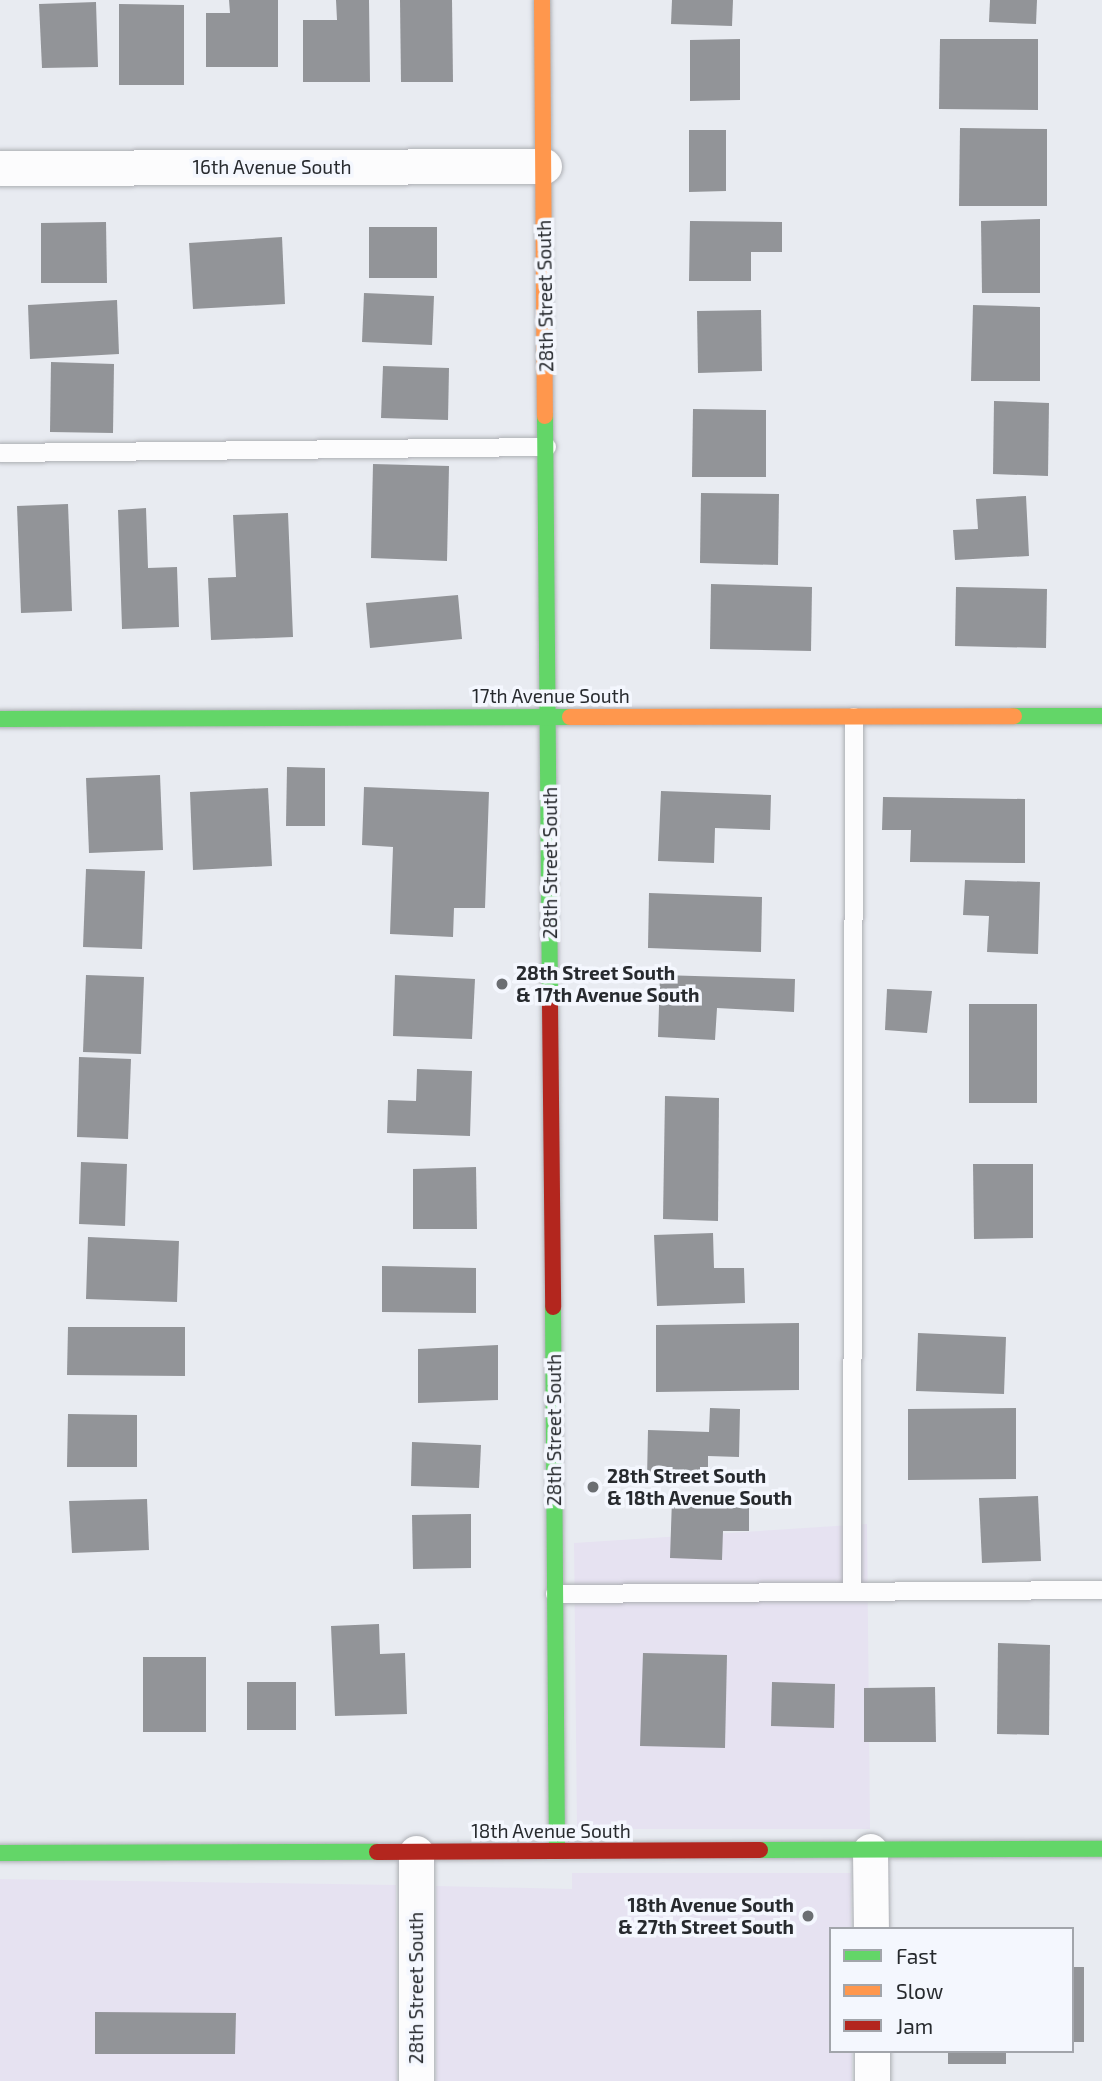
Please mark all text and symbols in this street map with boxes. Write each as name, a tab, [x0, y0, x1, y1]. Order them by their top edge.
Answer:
street label: 16th Avenue South	[192, 156, 352, 178]
street label: 28th Street South	[532, 220, 558, 372]
street label: 17th Avenue South	[472, 685, 630, 707]
street label: 28th Street South	[539, 787, 561, 939]
place label: 28th Street South & 17th Avenue South	[516, 962, 700, 1006]
marker: 28th Street South & 17th Avenue South	[494, 976, 510, 992]
street label: 28th Street South	[543, 1354, 565, 1506]
place label: 28th Street South & 18th Avenue South	[607, 1465, 793, 1509]
marker: 28th Street South & 18th Avenue South	[585, 1479, 601, 1495]
street label: 18th Avenue South	[471, 1820, 631, 1842]
place label: 18th Avenue South & 27th Street South	[618, 1894, 794, 1938]
marker: 18th Avenue South & 27th Street South	[800, 1908, 816, 1924]
street label: 28th Street South	[405, 1912, 427, 2064]
legend	[829, 1927, 1074, 2053]
text: Fast	[896, 1943, 937, 1968]
text: Slow	[896, 1978, 943, 2003]
text: Jam	[896, 2013, 933, 2038]

